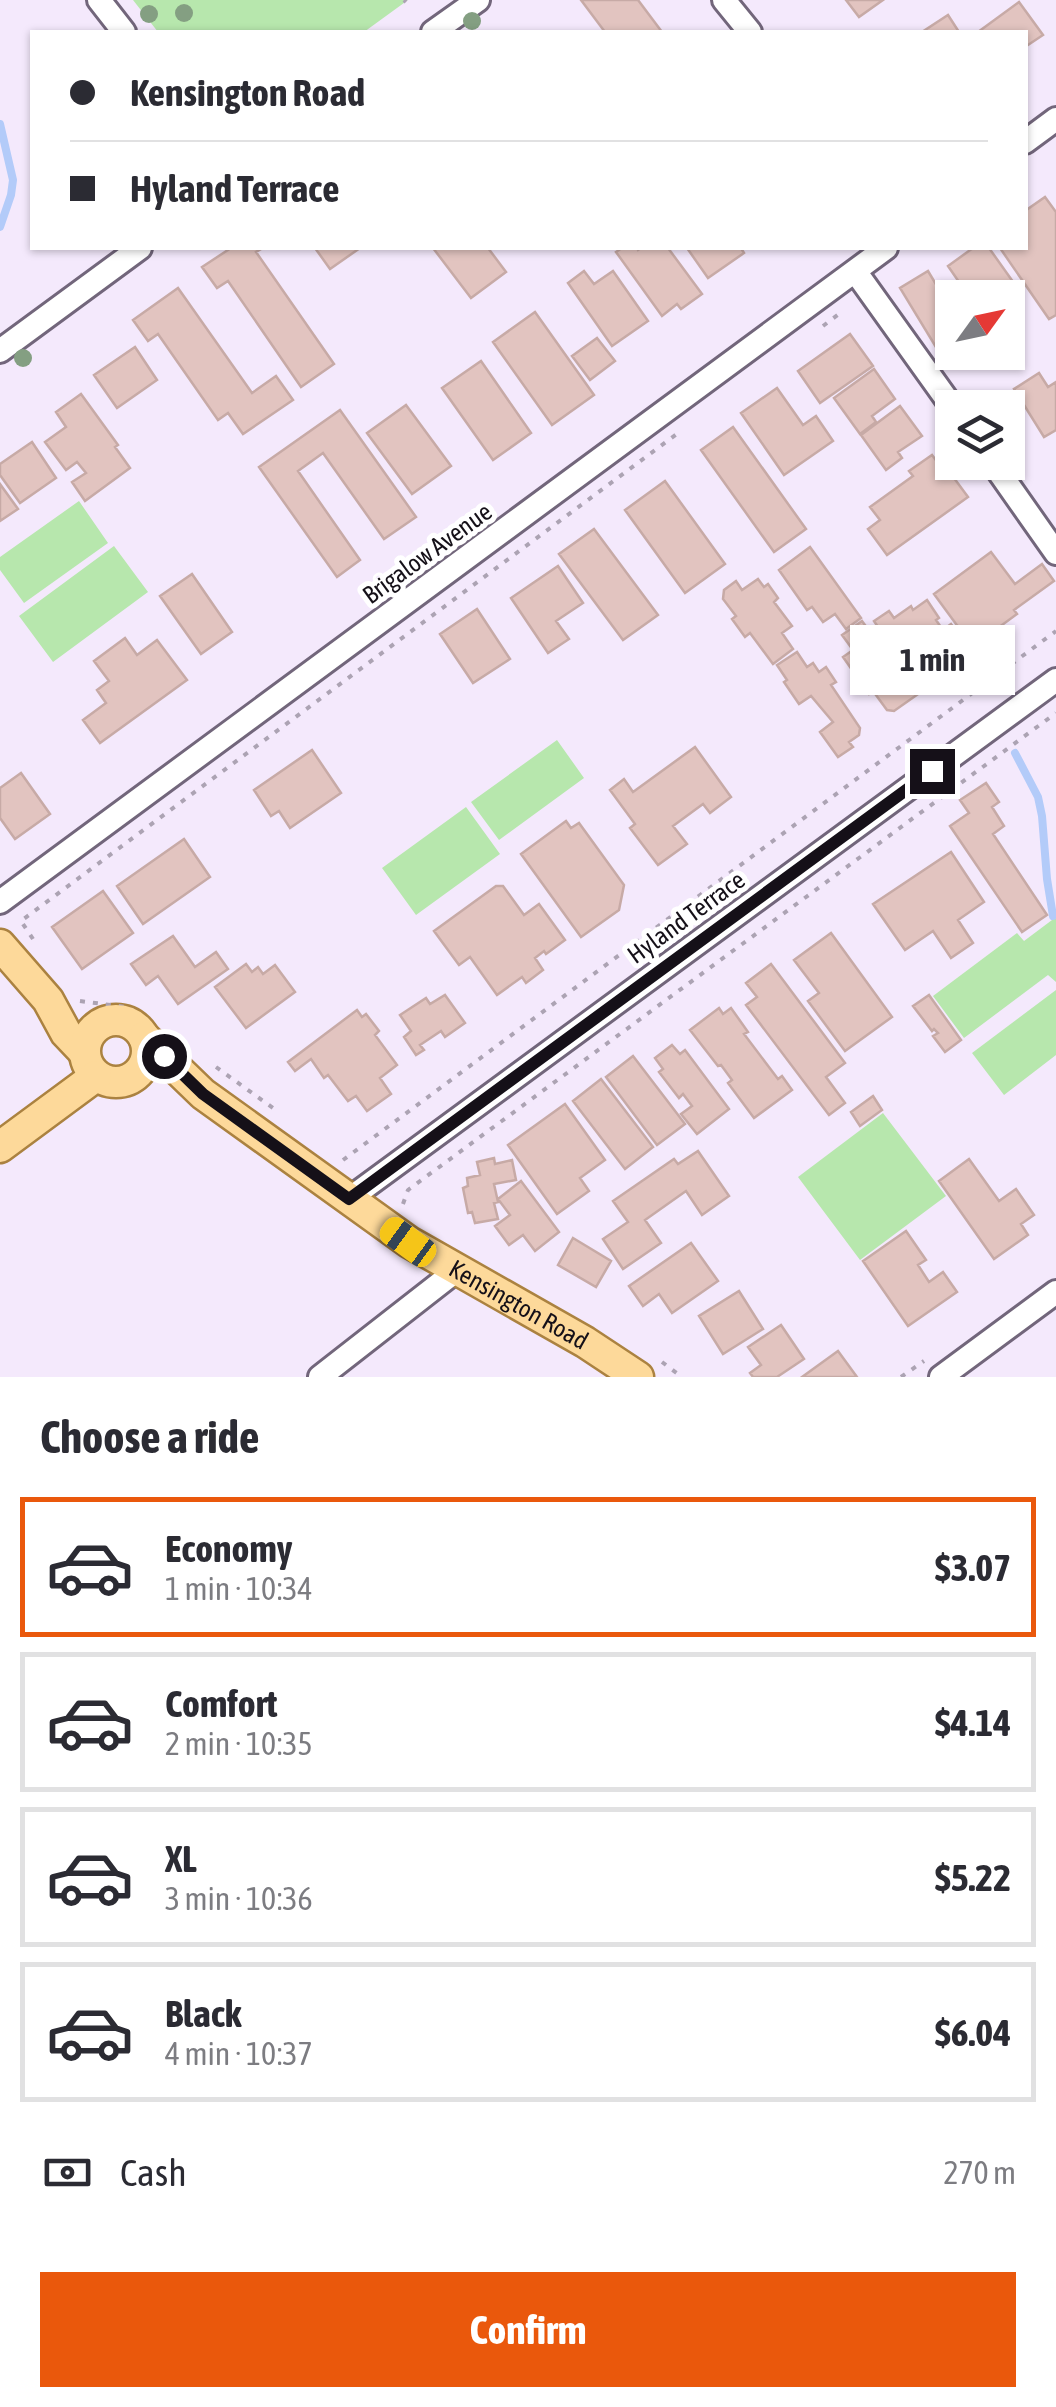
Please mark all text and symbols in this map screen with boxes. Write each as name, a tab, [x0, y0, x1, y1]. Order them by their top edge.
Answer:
text: Kensington Road	[130, 71, 365, 114]
text: Hyland Terrace	[130, 167, 339, 210]
north arrow	[935, 280, 1025, 370]
map controls	[935, 280, 1025, 480]
button: layers	[935, 390, 1025, 480]
street label: Brigalow Avenue	[357, 497, 497, 609]
callout: 1 min	[850, 626, 1014, 696]
text: 1 min	[900, 641, 965, 678]
route end	[910, 749, 955, 794]
street label: Hyland Terrace	[622, 865, 750, 969]
route start	[142, 1034, 187, 1079]
car	[375, 1212, 441, 1272]
street label: Kensington Road	[445, 1254, 593, 1355]
text: Choose a ride	[40, 1411, 259, 1463]
icon: car	[45, 1522, 135, 1612]
text: Economy	[165, 1527, 292, 1570]
text: $3.07	[935, 1546, 1011, 1589]
text: 1 min · 10:34	[165, 1570, 312, 1607]
icon: car	[45, 1677, 135, 1767]
text: Comfort	[165, 1682, 277, 1725]
text: $4.14	[935, 1701, 1011, 1744]
text: 2 min · 10:35	[165, 1725, 312, 1762]
icon: car	[45, 1832, 135, 1922]
text: XL	[165, 1837, 197, 1880]
text: $5.22	[935, 1856, 1011, 1899]
text: 3 min · 10:36	[165, 1880, 312, 1917]
icon: car	[45, 1987, 135, 2077]
text: Black	[165, 1992, 242, 2035]
text: $6.04	[935, 2011, 1011, 2054]
text: 4 min · 10:37	[165, 2035, 312, 2072]
icon: cash	[40, 2145, 95, 2200]
text: Cash	[120, 2151, 187, 2194]
text: 270 m	[943, 2154, 1016, 2191]
button: Confirm	[40, 2272, 1016, 2387]

